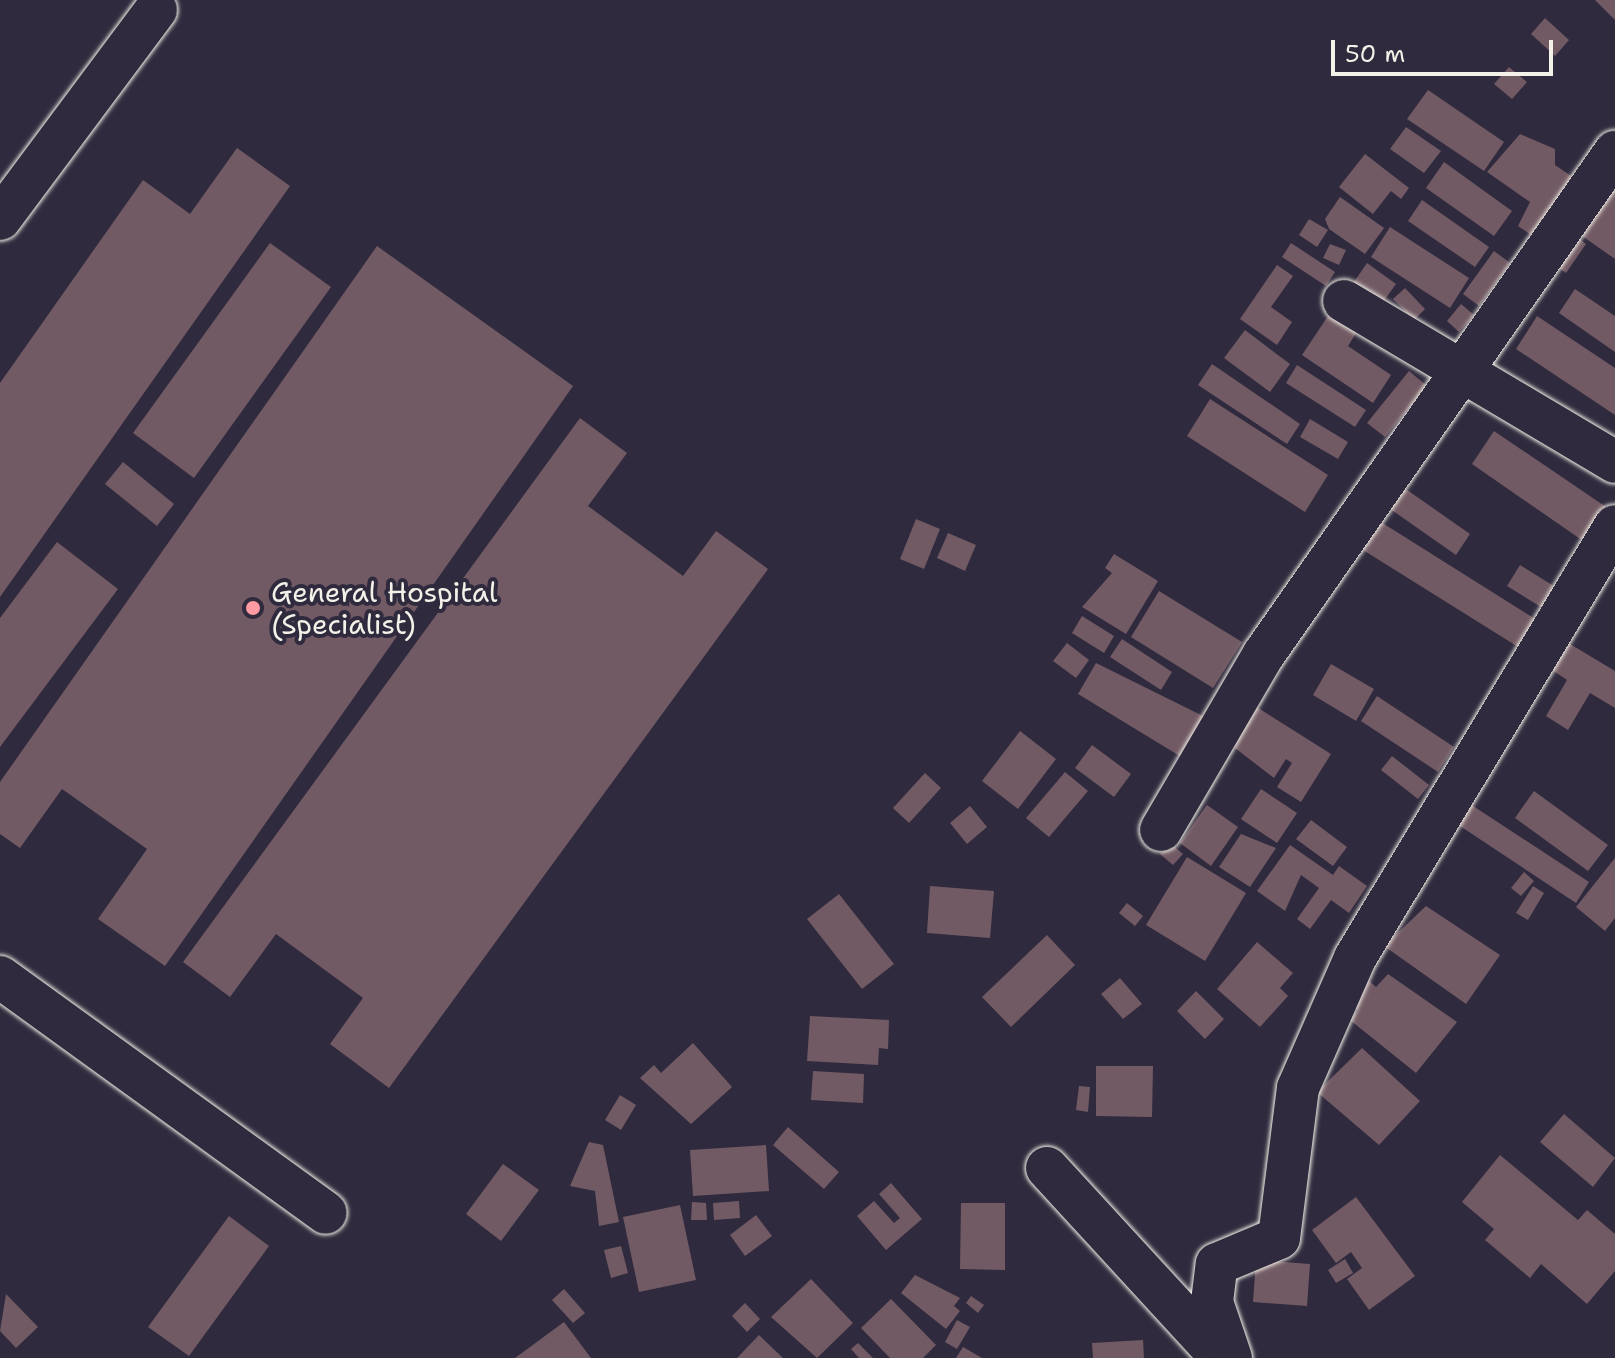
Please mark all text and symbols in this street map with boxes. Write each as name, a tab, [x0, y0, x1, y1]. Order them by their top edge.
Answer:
scale bar	[1335, 24, 1557, 74]
text: 50 m	[1345, 38, 1405, 70]
place label: General Hospital (Specialist)	[271, 575, 497, 641]
marker: General Hospital (Specialist)	[242, 597, 264, 619]

